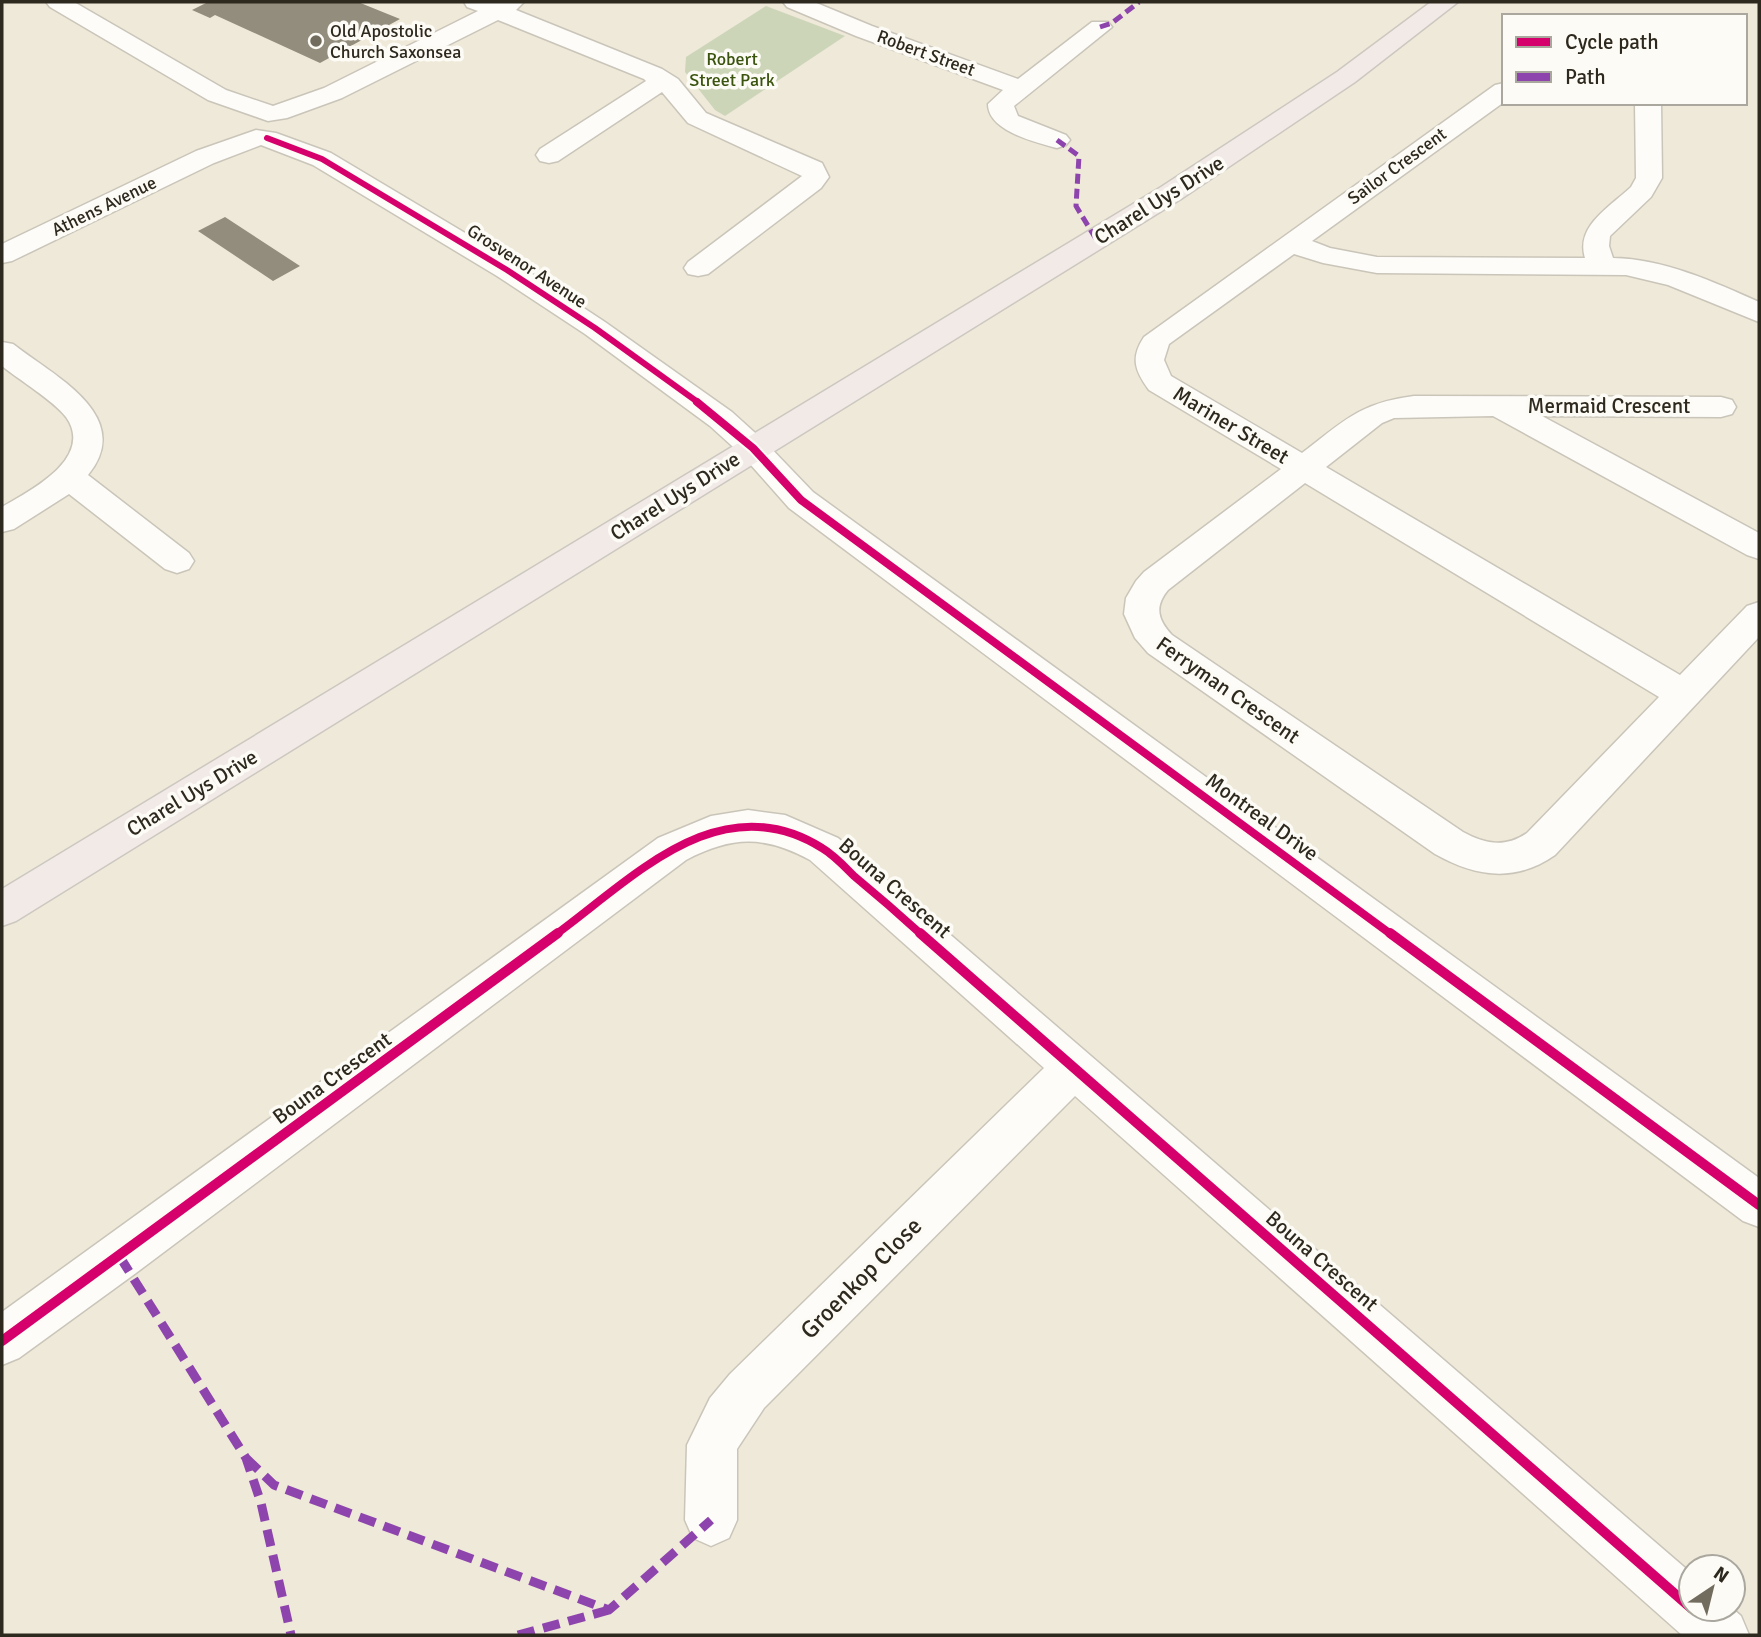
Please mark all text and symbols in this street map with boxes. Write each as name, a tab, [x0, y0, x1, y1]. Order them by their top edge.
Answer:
legend	[1502, 14, 1747, 105]
place label: Old Apostolic Church Saxonsea	[330, 20, 461, 63]
street label: Robert Street	[874, 25, 978, 81]
text: Cycle path	[1565, 29, 1659, 55]
marker: Old Apostolic Church Saxonsea	[308, 33, 324, 49]
park label: Robert Street Park	[689, 48, 775, 91]
text: Path	[1565, 64, 1606, 90]
street label: Sailor Crescent	[1343, 123, 1451, 209]
street label: Charel Uys Drive	[1089, 150, 1229, 250]
street label: Athens Avenue	[48, 171, 160, 241]
street label: Grosvenor Avenue	[463, 219, 591, 313]
street label: Mariner Street	[1168, 380, 1294, 470]
street label: Mermaid Crescent	[1528, 393, 1690, 419]
street label: Charel Uys Drive	[605, 446, 745, 546]
street label: Ferryman Crescent	[1151, 631, 1305, 749]
street label: Charel Uys Drive	[122, 744, 262, 842]
street label: Montreal Drive	[1201, 767, 1323, 867]
street label: Bouna Crescent	[833, 832, 957, 944]
street label: Bouna Crescent	[267, 1026, 397, 1130]
street label: Bouna Crescent	[1260, 1205, 1384, 1317]
street label: Groenkop Close	[794, 1211, 928, 1345]
north arrow	[1677, 1553, 1747, 1623]
text: N	[1709, 1561, 1733, 1589]

